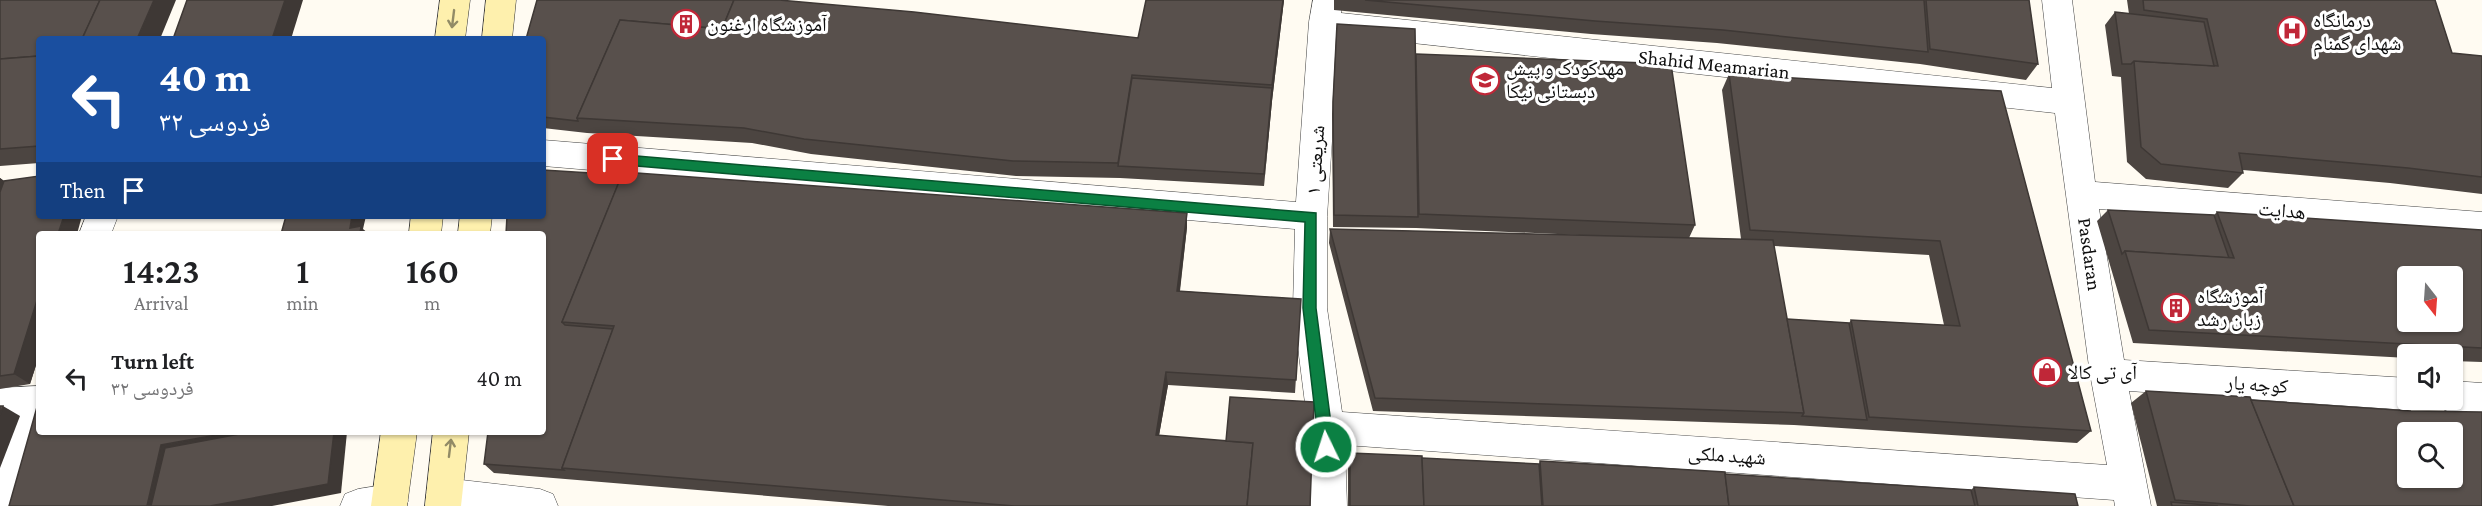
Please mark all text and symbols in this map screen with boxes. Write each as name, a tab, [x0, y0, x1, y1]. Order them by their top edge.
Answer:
building icon: آموزشگاه ارغنون	[670, 8, 702, 40]
one-way arrow	[447, 9, 458, 29]
place label: درمانگاه شهدای گمنام	[2313, 9, 2401, 57]
place label: آموزشگاه ارغنون	[707, 13, 828, 36]
hospital icon: درمانگاه شهدای گمنام	[2276, 15, 2308, 47]
street label: Shahid Meamarian	[1637, 45, 1791, 83]
text: 40 m	[159, 53, 251, 100]
place label: مهدکودک و پیش دبستانی نیکا	[1506, 57, 1624, 103]
icon: left	[60, 60, 138, 138]
school or university icon: مهدکودک و پیش دبستانی نیکا	[1469, 64, 1501, 96]
text: فردوسی ۳۲	[159, 107, 271, 137]
street label: شریعتی ۱	[1302, 124, 1329, 196]
pin	[587, 133, 638, 184]
icon: arrive	[596, 142, 629, 175]
icon: arrive	[117, 174, 150, 207]
text: Then	[60, 178, 105, 203]
street label: هدایت	[2257, 197, 2307, 223]
street label: Pasdaran	[2074, 216, 2106, 292]
text: 14:23	[123, 251, 200, 291]
text: 1	[296, 251, 309, 291]
text: 160	[406, 251, 459, 291]
north arrow	[2397, 266, 2463, 332]
map controls	[2397, 266, 2463, 488]
place label: آموزشگاه زبان رشد	[2197, 285, 2264, 331]
text: Arrival	[134, 292, 188, 314]
text: min	[287, 292, 319, 314]
text: m	[424, 292, 440, 314]
building icon: آموزشگاه زبان رشد	[2160, 292, 2192, 324]
button: sound	[2397, 344, 2463, 410]
text: Turn left	[111, 349, 194, 374]
shop icon: آی تی کالا	[2031, 356, 2063, 388]
place label: آی تی کالا	[2068, 361, 2138, 384]
icon: left	[60, 362, 93, 395]
text: 40 m	[477, 366, 522, 391]
street label: کوچه یار	[2224, 371, 2289, 398]
text: فردوسی ۳۲	[111, 377, 194, 399]
position arrow	[1294, 415, 1358, 479]
button: search	[2397, 422, 2463, 488]
one-way arrow	[444, 439, 455, 459]
street label: شهید ملکی	[1687, 441, 1767, 470]

